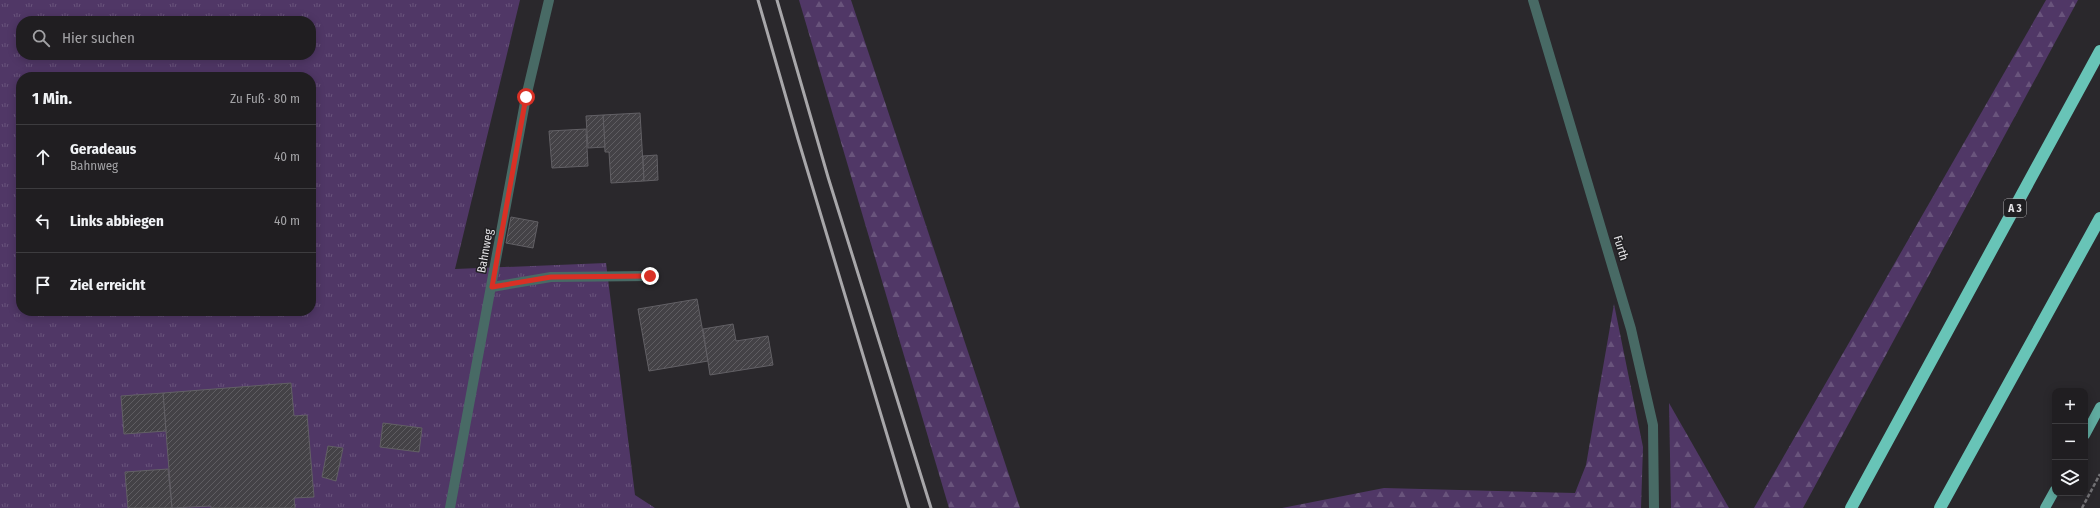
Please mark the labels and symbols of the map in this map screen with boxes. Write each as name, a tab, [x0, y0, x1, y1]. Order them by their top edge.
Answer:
route start	[517, 88, 535, 106]
road number: A 3	[2004, 199, 2026, 217]
street label: Bahnweg	[474, 228, 496, 274]
street label: Furth	[1611, 234, 1631, 262]
route end	[641, 267, 659, 285]

